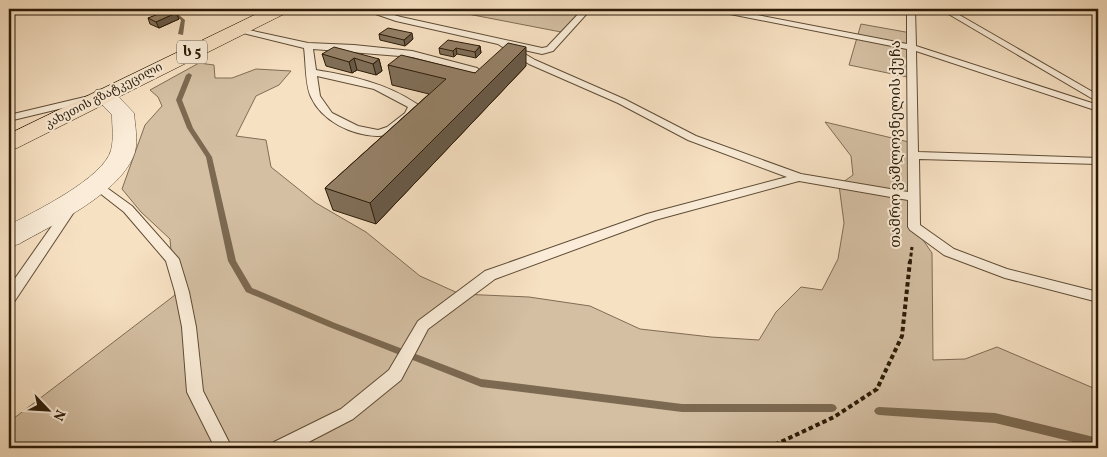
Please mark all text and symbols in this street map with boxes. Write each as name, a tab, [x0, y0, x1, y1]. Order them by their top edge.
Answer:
street label: თამრო ვაშლოვნელის ქუჩა	[886, 40, 907, 248]
road number: ს 5	[177, 41, 207, 64]
street label: კახეთის გზატკეცილი	[42, 59, 166, 133]
north arrow	[22, 384, 72, 434]
text: N	[48, 406, 69, 423]

